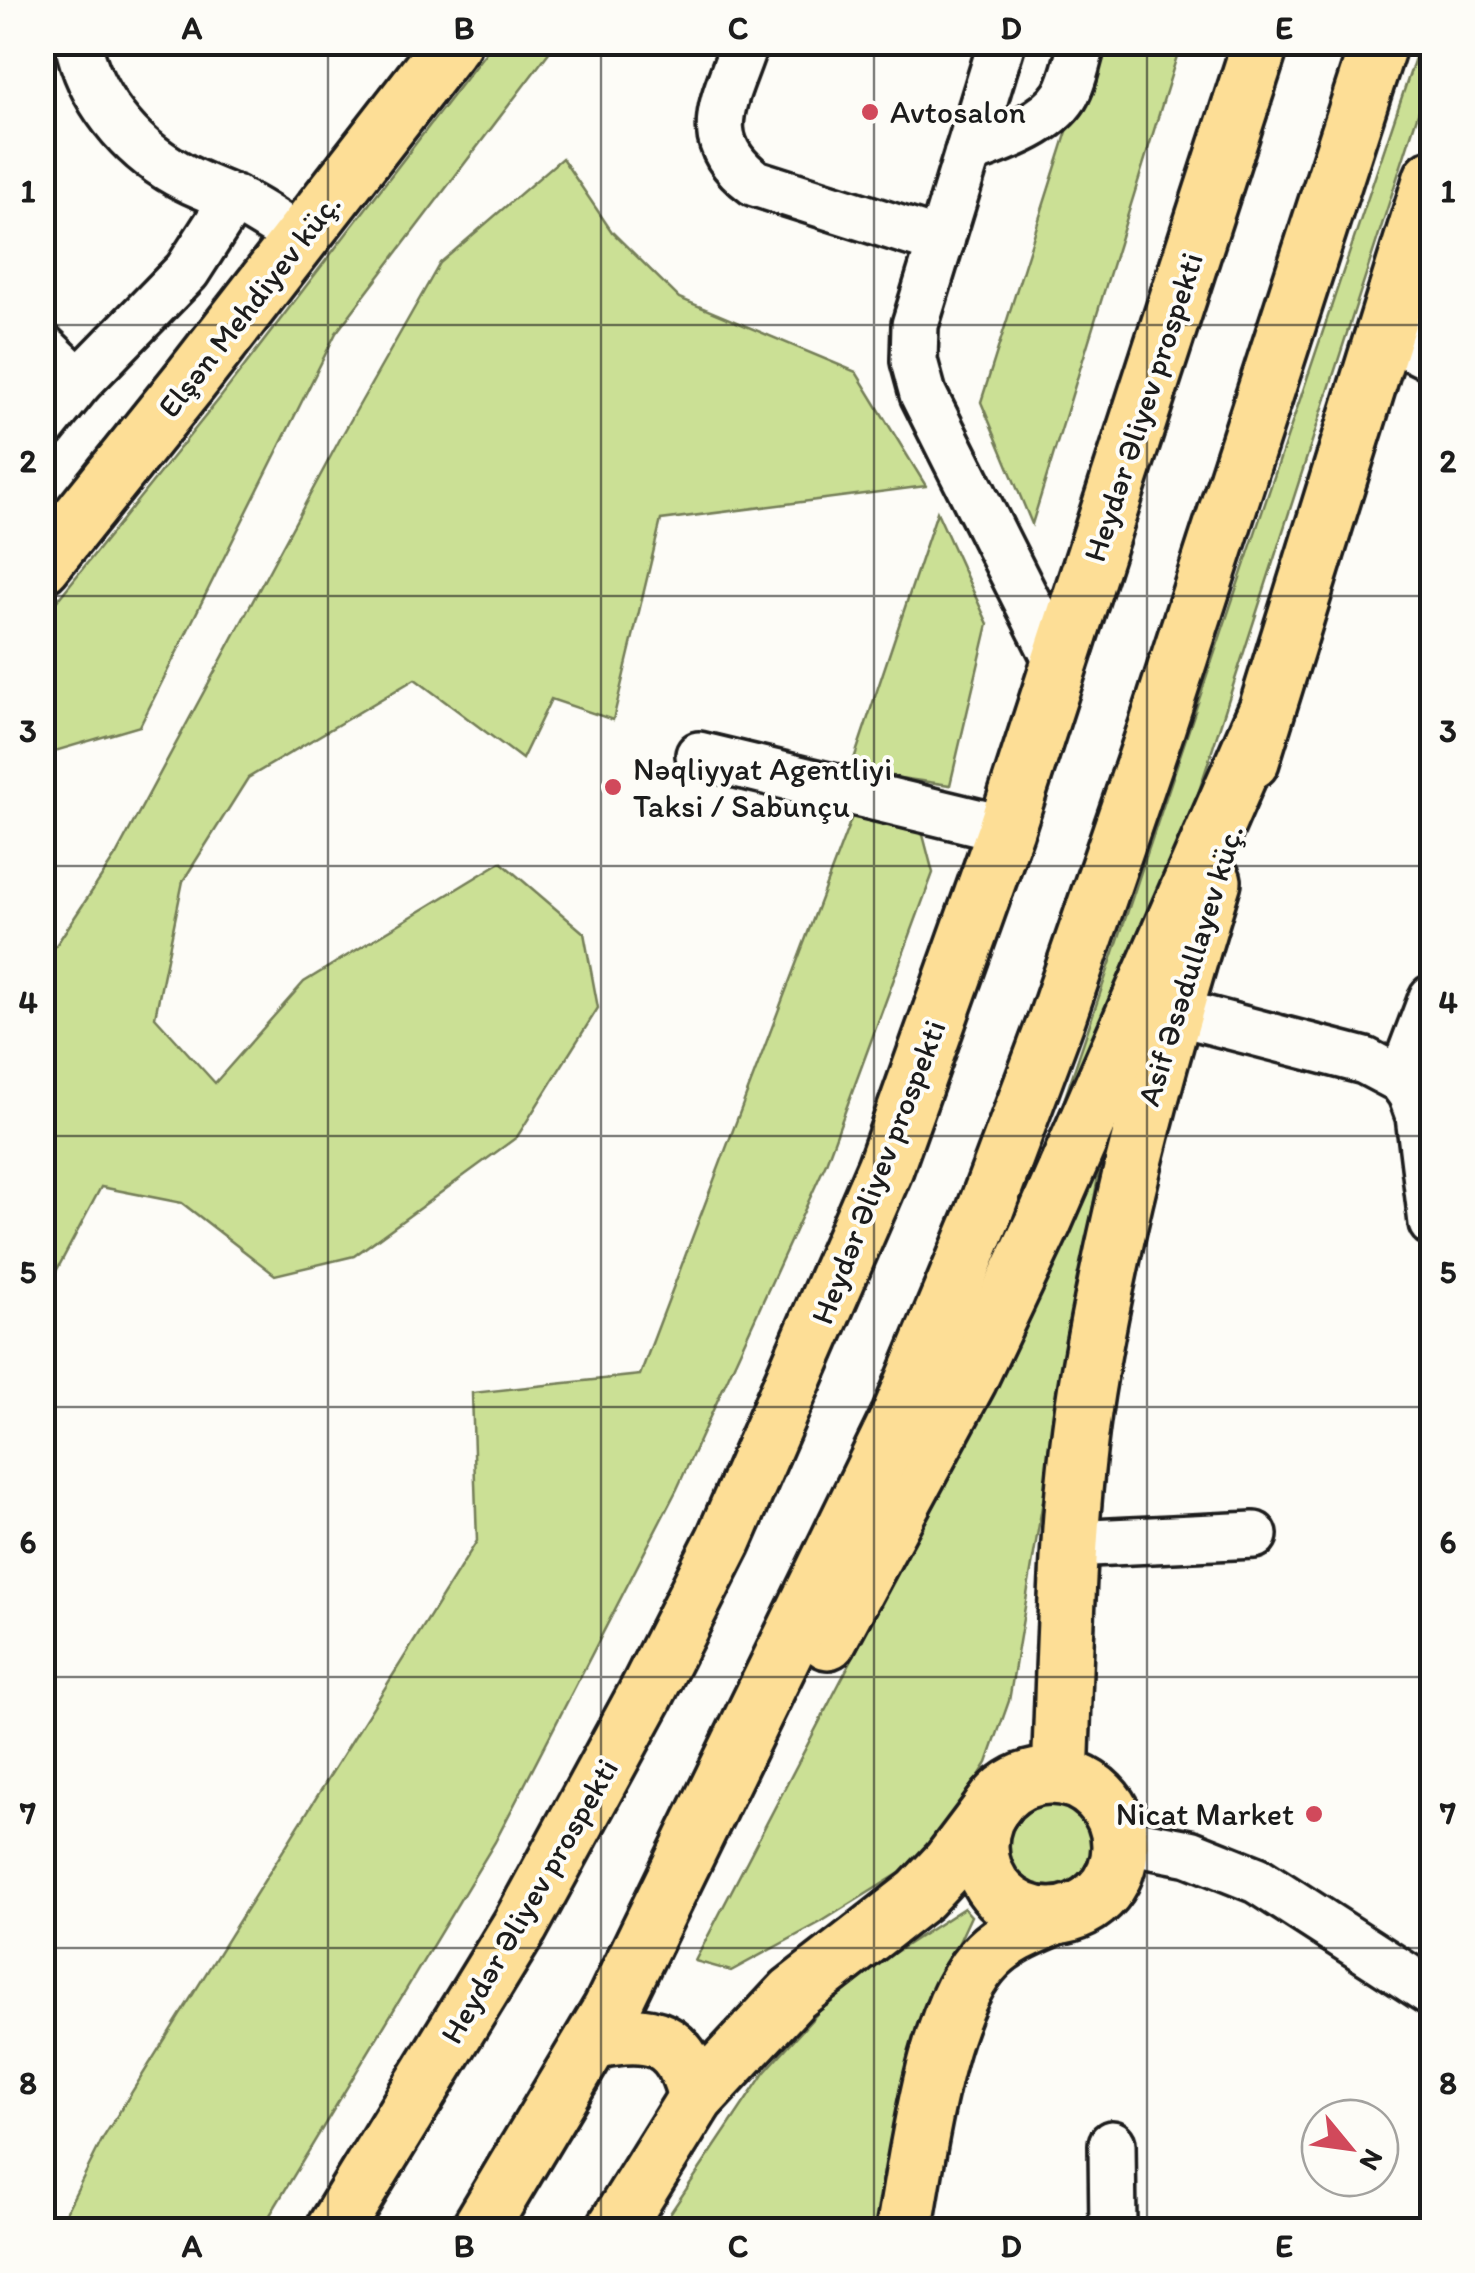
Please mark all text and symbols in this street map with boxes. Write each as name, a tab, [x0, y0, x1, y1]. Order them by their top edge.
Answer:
text: A	[181, 9, 203, 47]
text: B	[454, 9, 474, 47]
text: C	[728, 9, 748, 47]
text: D	[1000, 9, 1022, 47]
text: E	[1275, 9, 1293, 47]
place label: Avtosalon	[890, 93, 1026, 131]
marker: Avtosalon	[859, 101, 881, 123]
text: 1	[21, 172, 36, 210]
text: 1	[1441, 172, 1456, 210]
street label: Elşən Mehdiyev küç.	[150, 185, 348, 425]
street label: Heydər Əliyev prospekti	[1075, 248, 1211, 566]
text: 2	[20, 442, 37, 480]
text: 2	[1440, 442, 1457, 480]
text: 3	[19, 712, 37, 750]
text: 3	[1439, 712, 1457, 750]
place label: Nəqliyyat Agentliyi Taksi / Sabunçu	[633, 750, 892, 825]
marker: Nəqliyyat Agentliyi Taksi / Sabunçu	[602, 776, 624, 798]
street label: Asif Əsədullayev küç.	[1129, 820, 1251, 1110]
text: 4	[18, 983, 38, 1021]
text: 4	[1438, 983, 1458, 1021]
street label: Heydər Əliyev prospekti	[802, 1015, 954, 1329]
text: 5	[20, 1253, 37, 1291]
text: 5	[1440, 1253, 1457, 1291]
text: 6	[20, 1523, 37, 1561]
text: 6	[1440, 1523, 1457, 1561]
street label: Heydər Əliyev prospekti	[432, 1752, 626, 2050]
text: 7	[19, 1794, 36, 1832]
text: 7	[1439, 1794, 1456, 1832]
place label: Nicat Market	[1116, 1795, 1294, 1833]
marker: Nicat Market	[1303, 1803, 1325, 1825]
text: 8	[19, 2064, 37, 2102]
text: 8	[1439, 2064, 1457, 2102]
north arrow	[1300, 2098, 1400, 2198]
text: N	[1352, 2144, 1391, 2177]
text: A	[181, 2227, 203, 2265]
text: B	[454, 2227, 474, 2265]
text: C	[728, 2227, 748, 2265]
text: D	[1000, 2227, 1022, 2265]
text: E	[1275, 2227, 1293, 2265]

